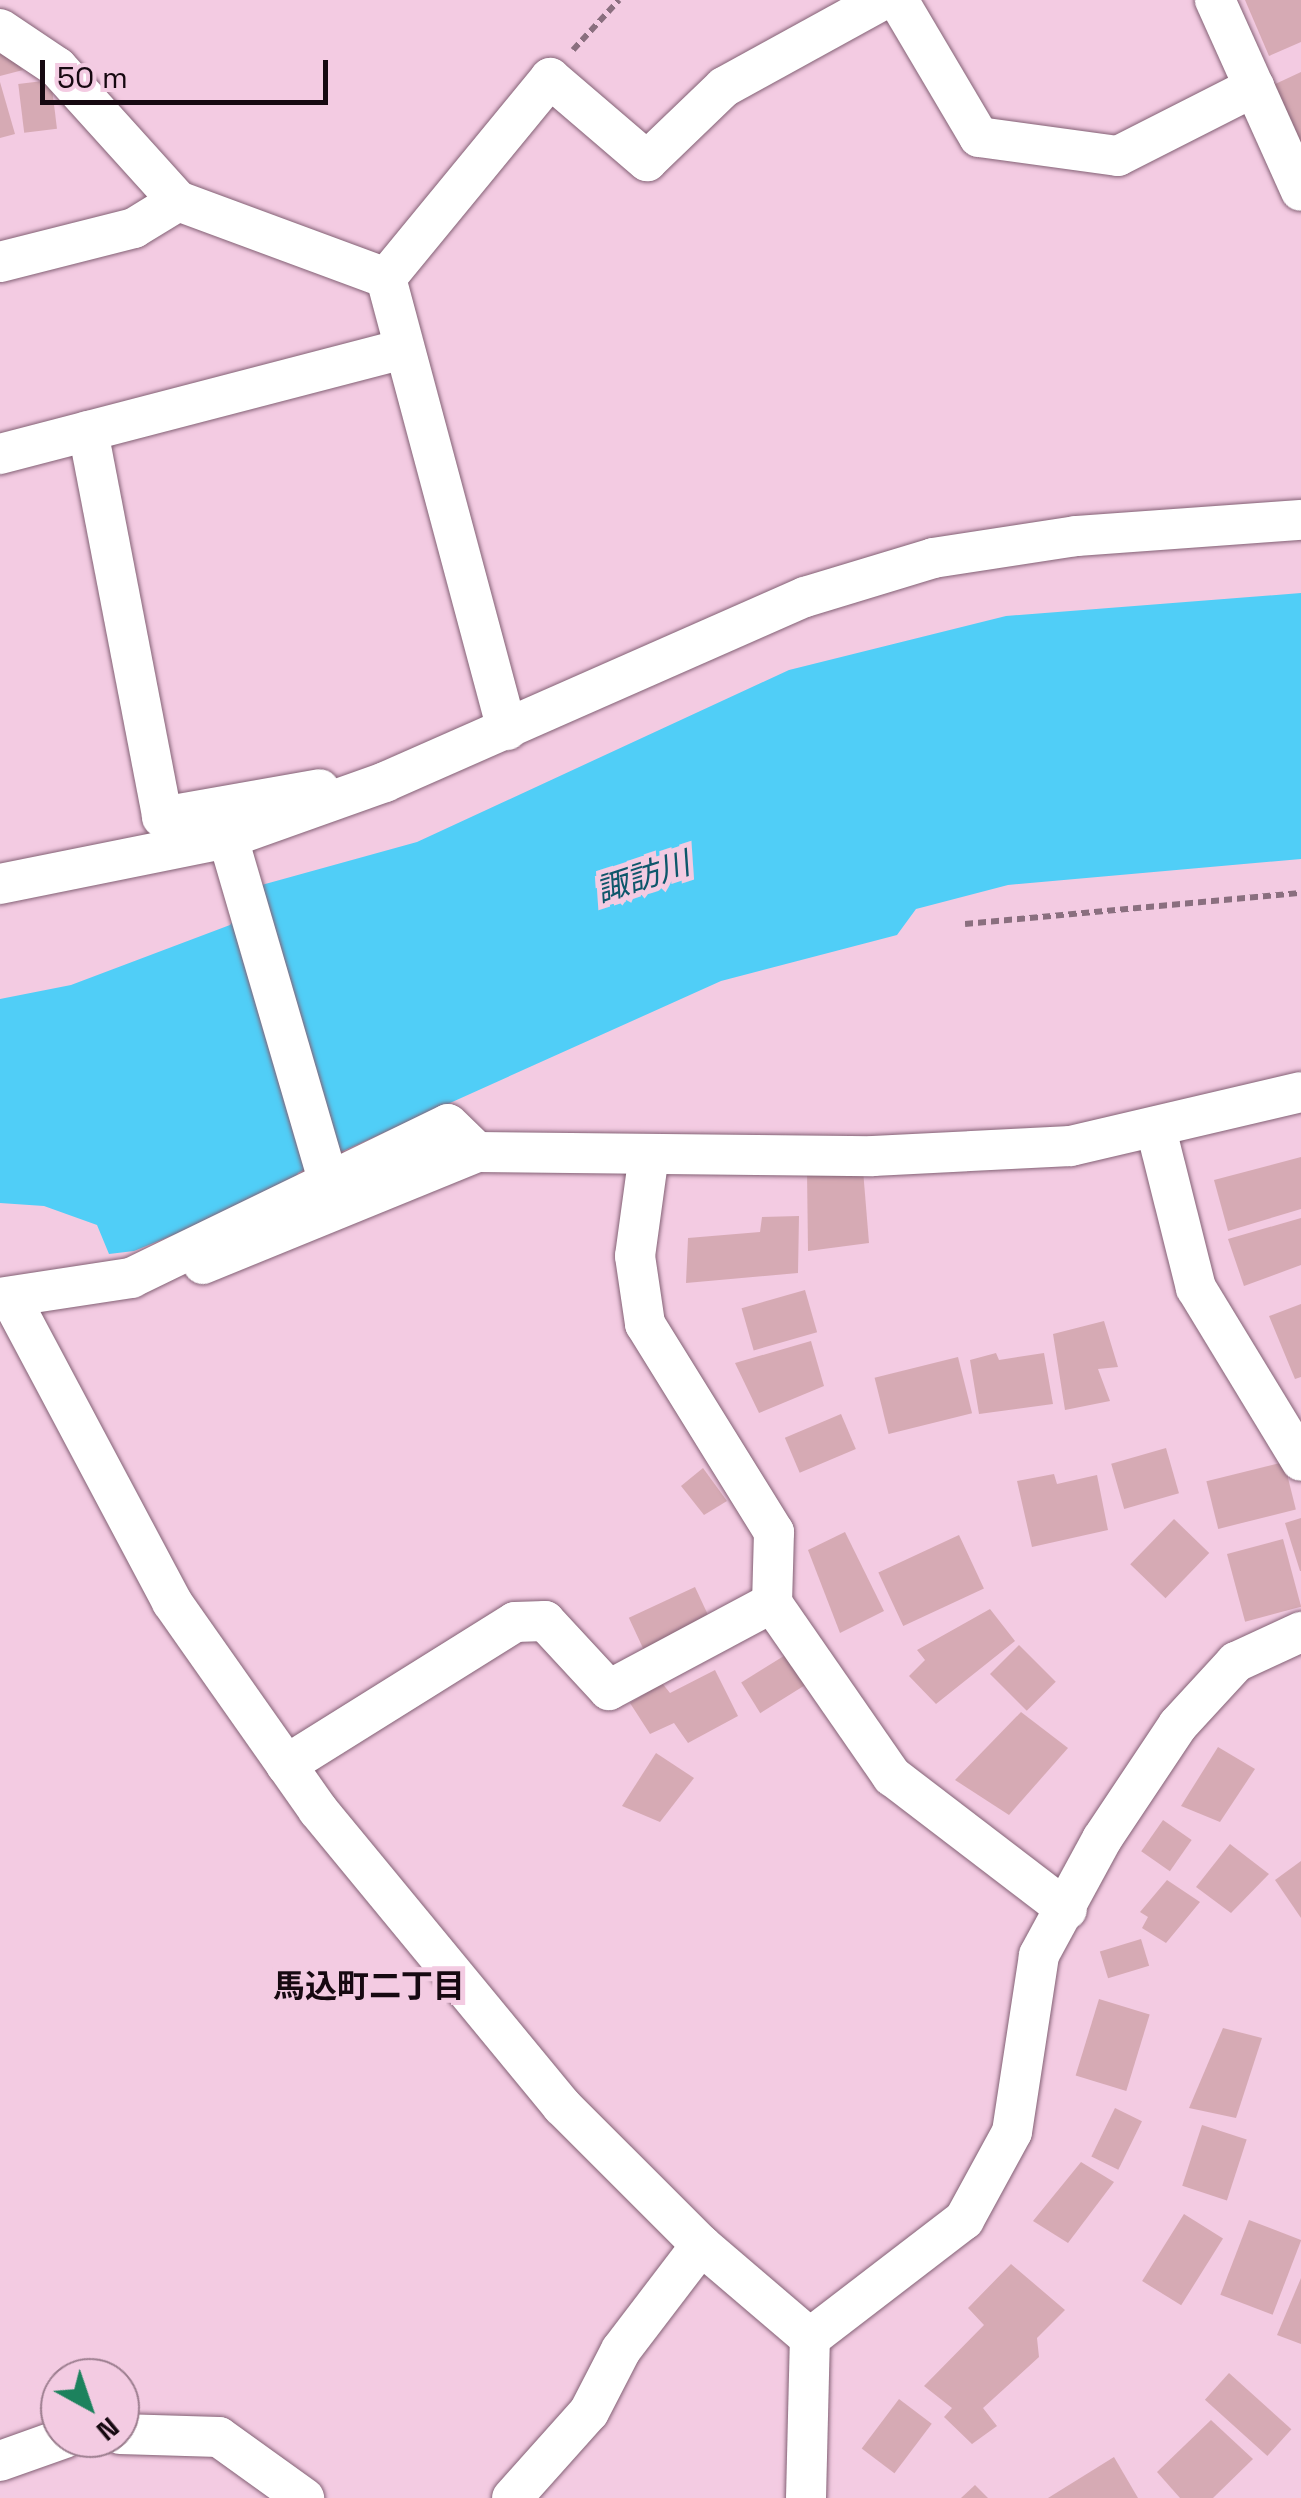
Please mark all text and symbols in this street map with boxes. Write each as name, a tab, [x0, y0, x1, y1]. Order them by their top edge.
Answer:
scale bar	[45, 40, 332, 102]
text: 50 m	[57, 58, 128, 97]
water label: 諏訪川	[591, 844, 695, 910]
district label: 馬込町二丁目	[273, 1967, 465, 2005]
north arrow	[40, 2358, 140, 2458]
text: N	[89, 2410, 127, 2449]

